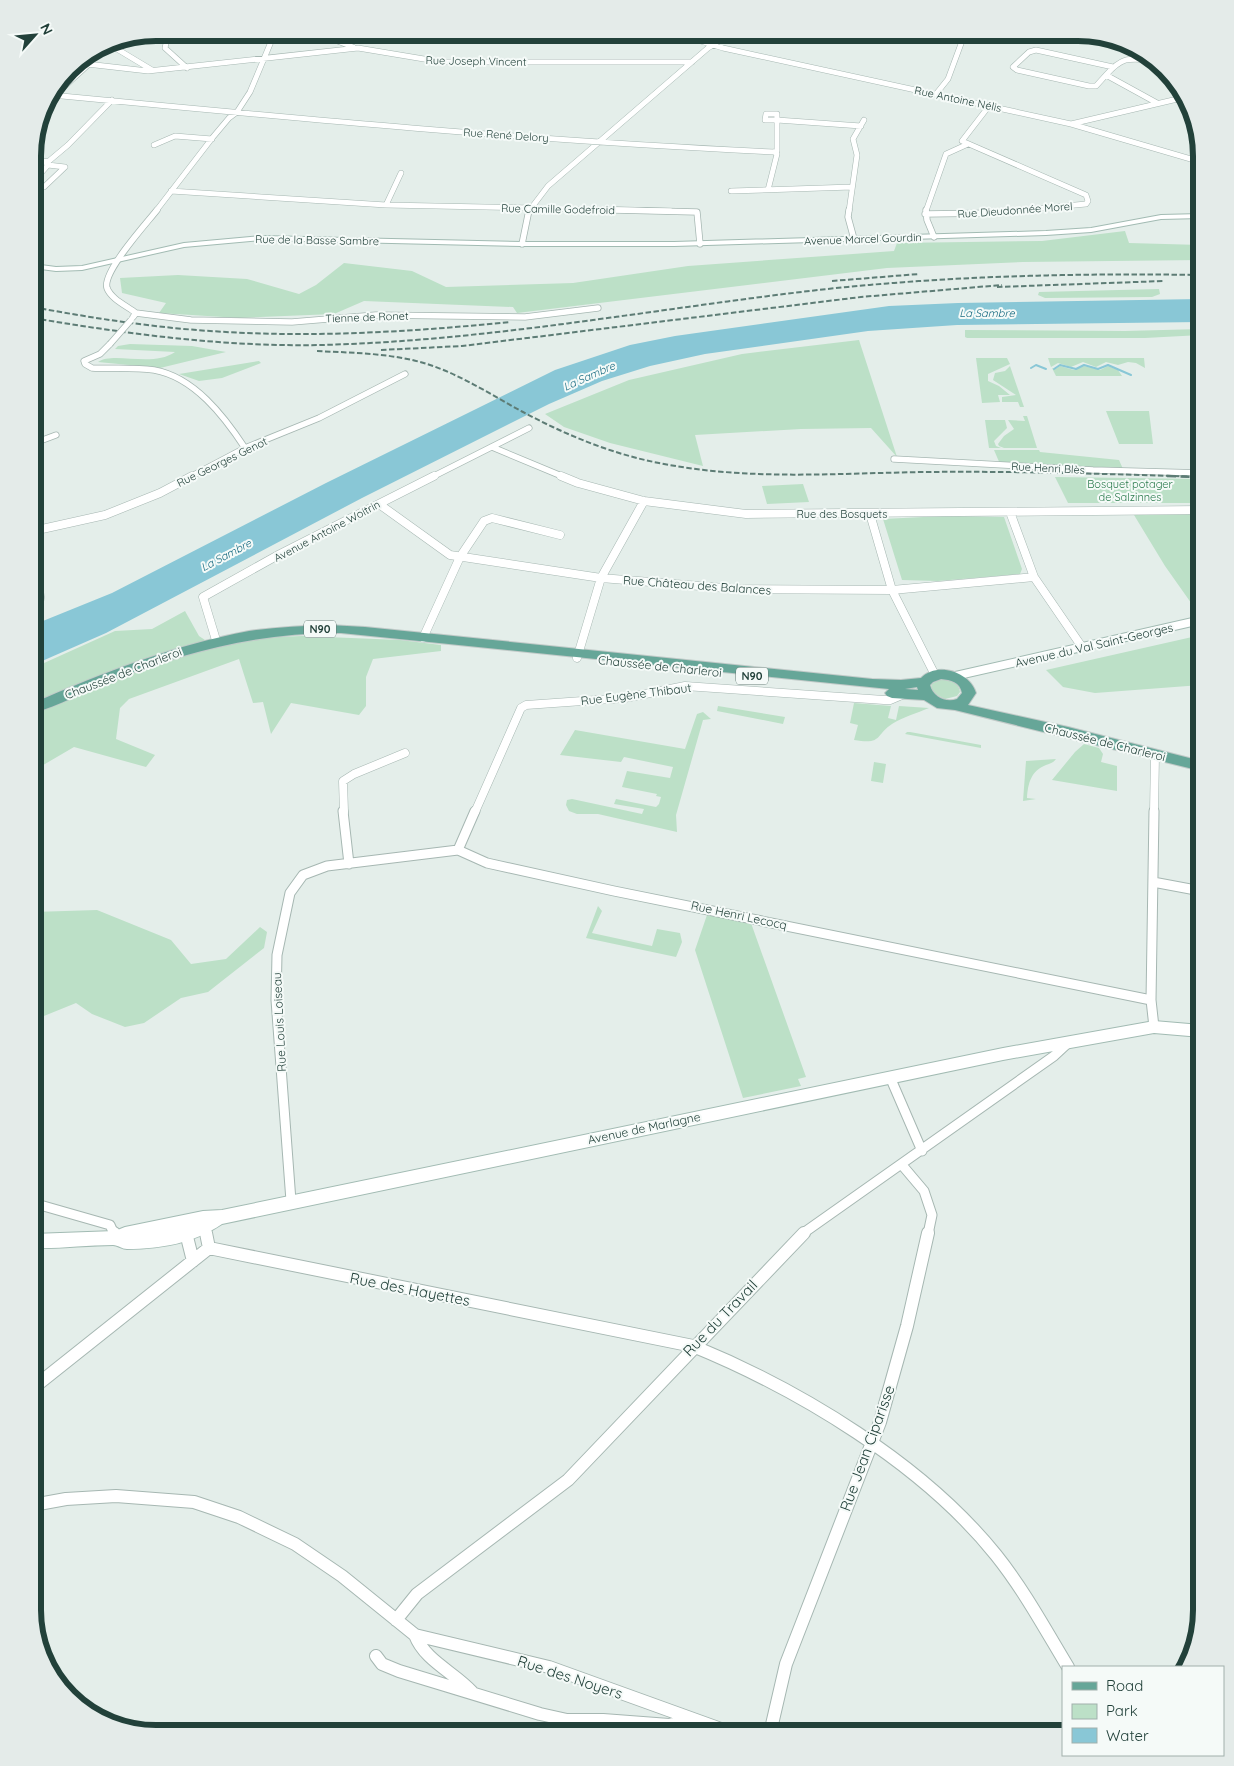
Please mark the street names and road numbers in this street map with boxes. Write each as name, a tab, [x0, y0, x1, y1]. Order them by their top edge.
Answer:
street label: Rue Joseph Vincent	[425, 53, 527, 69]
street label: Rue Antoine Nélis	[913, 83, 1003, 115]
street label: Rue René Delory	[463, 125, 549, 145]
street label: Rue Dieudonnée Morel	[957, 199, 1073, 221]
street label: Rue Camille Godefroid	[501, 201, 615, 217]
street label: Avenue Marcel Gourdin	[804, 230, 922, 248]
street label: Rue de la Basse Sambre	[255, 232, 379, 248]
street label: Tienne de Ronet	[325, 309, 409, 325]
street label: Rue Georges Genot	[174, 434, 270, 490]
street label: Rue Henri Blès	[1011, 459, 1085, 477]
street label: Avenue Antoine Woitrin	[271, 497, 383, 565]
street label: Rue des Bosquets	[797, 507, 887, 521]
street label: Rue Château des Balances	[622, 572, 772, 598]
street label: Avenue du Val Saint-Georges	[1014, 619, 1175, 671]
road number: N90	[304, 620, 336, 638]
street label: Chaussée de Charleroi	[62, 644, 184, 702]
street label: Chaussée de Charleroi	[597, 652, 723, 680]
road number: N90	[736, 668, 768, 684]
street label: Rue Eugène Thibaut	[580, 680, 692, 708]
street label: Chaussée de Charleroi	[1043, 720, 1167, 764]
street label: Rue Henri Lecocq	[690, 898, 788, 932]
street label: Rue Louis Loiseau	[269, 972, 289, 1072]
street label: Avenue de Marlagne	[586, 1109, 702, 1147]
street label: Rue des Hayettes	[348, 1268, 472, 1310]
street label: Rue du Travail	[679, 1276, 761, 1360]
street label: Rue Jean Ciparisse	[835, 1382, 899, 1514]
street label: Rue des Noyers	[515, 1651, 625, 1703]

